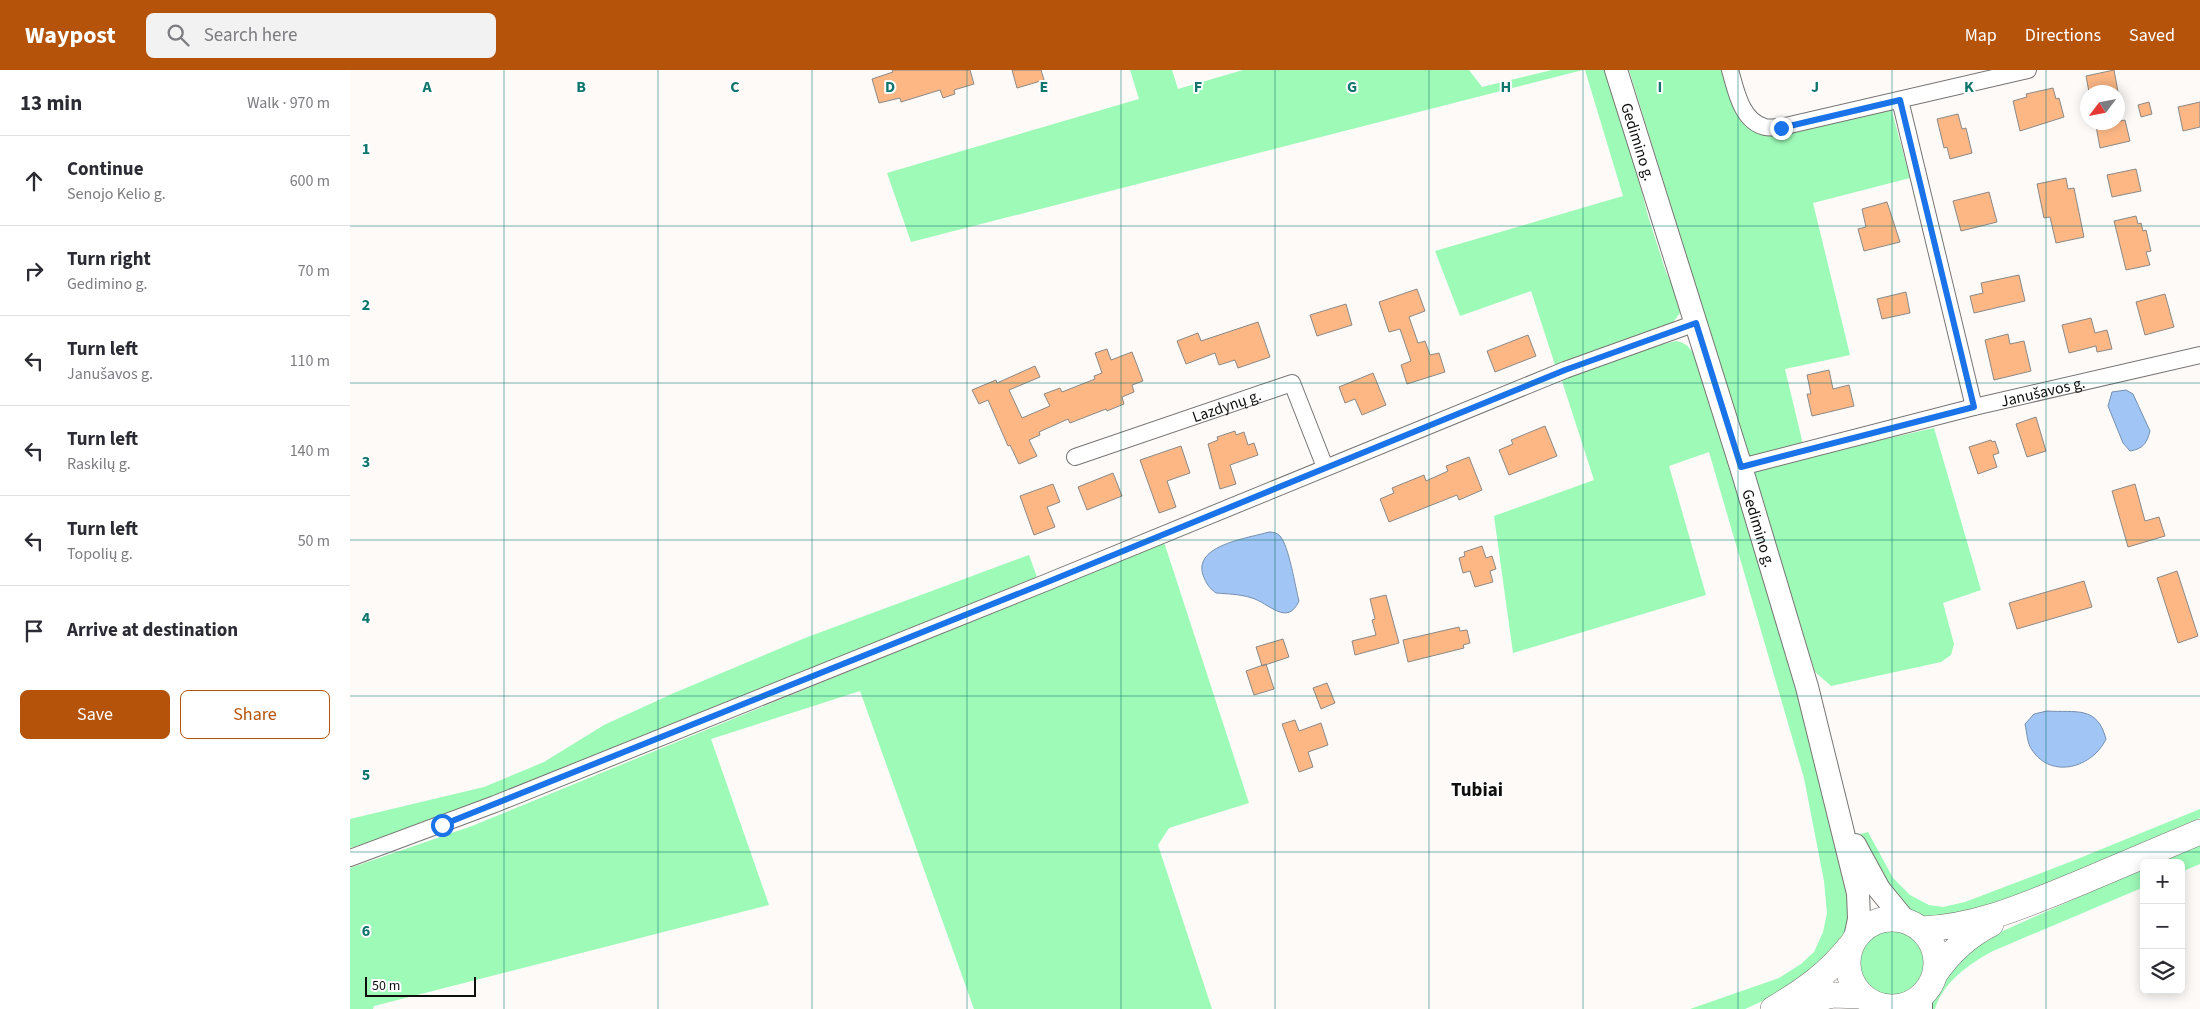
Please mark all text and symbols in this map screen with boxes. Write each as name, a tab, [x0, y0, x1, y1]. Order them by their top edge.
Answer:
search box	[146, 13, 496, 58]
text: Waypost	[25, 18, 116, 53]
icon: search	[164, 21, 192, 49]
text: Search here	[204, 22, 297, 49]
text: Map	[1965, 23, 1997, 48]
text: Directions	[2025, 23, 2101, 48]
text: Saved	[2129, 23, 2175, 48]
text: A	[421, 76, 432, 98]
text: B	[576, 76, 586, 98]
text: C	[730, 76, 740, 98]
text: D	[885, 76, 895, 98]
text: E	[1040, 76, 1048, 98]
text: F	[1194, 76, 1202, 98]
text: G	[1347, 76, 1357, 98]
text: H	[1501, 76, 1511, 98]
text: I	[1658, 76, 1662, 98]
text: J	[1811, 76, 1819, 98]
text: K	[1964, 76, 1974, 98]
north arrow	[2080, 85, 2125, 130]
text: 13 min	[20, 88, 82, 118]
text: Walk · 970 m	[247, 92, 330, 114]
street label: Gedimino g.	[1615, 100, 1660, 184]
route end	[1770, 117, 1793, 140]
text: 1	[362, 138, 370, 160]
text: Continue	[67, 156, 144, 183]
icon: ahead	[20, 167, 48, 195]
text: 600 m	[290, 170, 330, 192]
text: Senojo Kelio g.	[67, 183, 166, 205]
text: Turn right	[67, 246, 151, 273]
icon: right	[20, 257, 48, 285]
text: 70 m	[298, 260, 330, 282]
text: Gedimino g.	[67, 273, 148, 295]
text: 2	[362, 294, 370, 316]
text: Turn left	[67, 336, 138, 363]
icon: left	[20, 347, 48, 375]
text: 110 m	[290, 350, 330, 372]
text: Janušavos g.	[67, 363, 153, 385]
street label: Janušavos g.	[1998, 372, 2087, 413]
street label: Lazdynų g.	[1189, 384, 1264, 428]
text: Turn left	[67, 426, 138, 453]
icon: left	[20, 437, 48, 465]
text: 140 m	[290, 440, 330, 462]
text: 3	[362, 451, 370, 473]
text: Raskilų g.	[67, 453, 131, 475]
street label: Gedimino g.	[1736, 487, 1780, 570]
text: Turn left	[67, 516, 138, 543]
icon: left	[20, 527, 48, 555]
text: 50 m	[298, 530, 330, 552]
text: Topolių g.	[67, 543, 133, 565]
text: 4	[362, 607, 371, 629]
icon: arrive	[20, 617, 48, 645]
text: Arrive at destination	[67, 617, 238, 644]
button: Save	[20, 690, 170, 739]
button: Share	[180, 690, 330, 739]
text: 5	[362, 764, 370, 786]
district label: Tubiai	[1451, 777, 1503, 804]
route start	[431, 814, 454, 837]
map controls	[2140, 859, 2185, 994]
button: +	[2140, 859, 2185, 904]
button: −	[2140, 904, 2185, 949]
text: 6	[362, 920, 370, 942]
button: layers	[2140, 949, 2185, 994]
scale bar	[365, 974, 476, 997]
text: 50 m	[372, 976, 400, 996]

